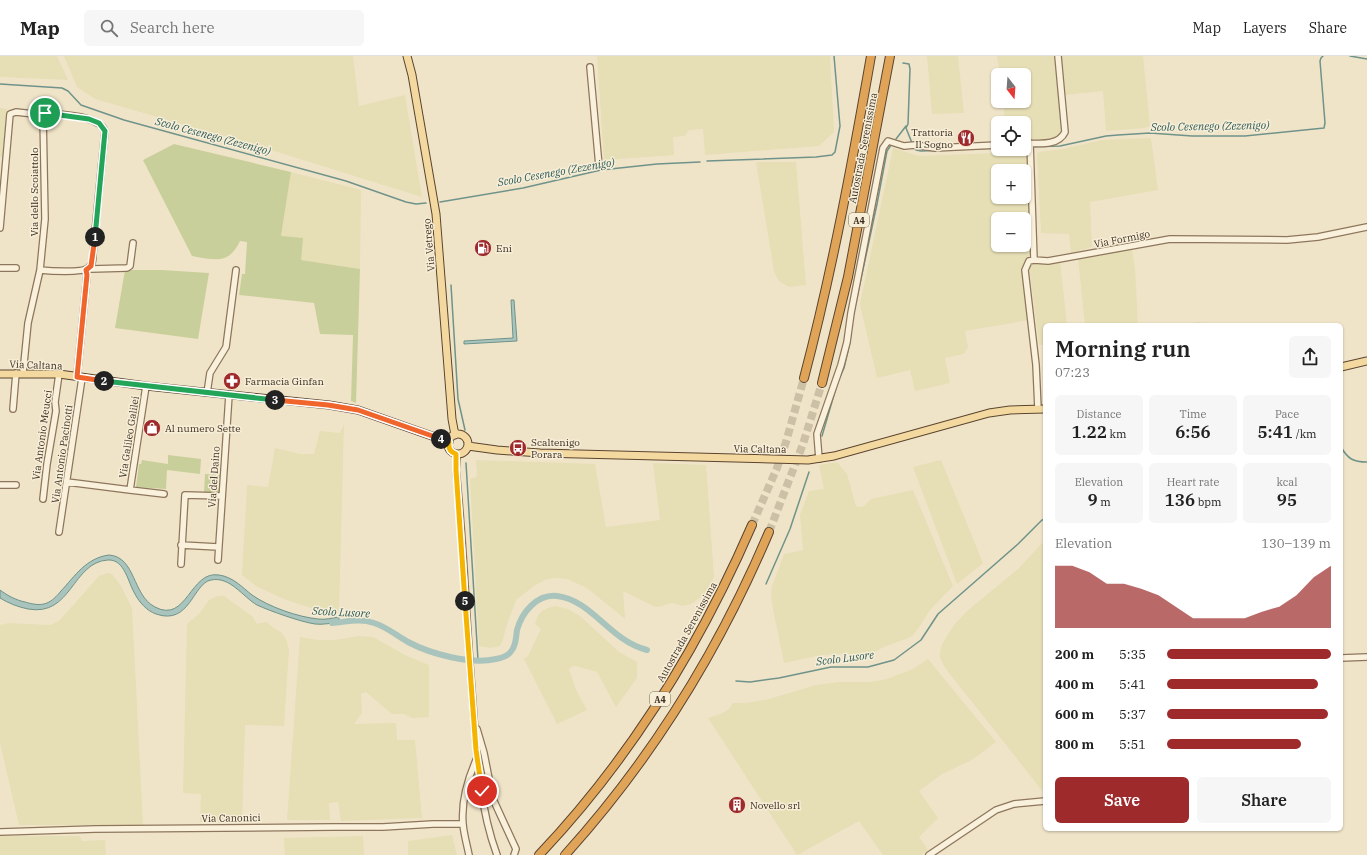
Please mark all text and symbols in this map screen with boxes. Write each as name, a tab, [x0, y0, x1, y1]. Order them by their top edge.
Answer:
search box	[84, 10, 364, 46]
text: Map	[20, 16, 60, 40]
icon: search	[98, 17, 120, 39]
text: Search here	[130, 18, 214, 37]
text: Map	[1193, 19, 1221, 37]
text: Layers	[1243, 19, 1287, 37]
text: Share	[1309, 19, 1347, 37]
north arrow	[991, 68, 1031, 108]
map controls	[991, 68, 1031, 252]
street label: Autostrada Serenissima	[846, 91, 880, 204]
pin	[28, 96, 62, 130]
icon: arrive	[34, 102, 56, 124]
water label: Scolo Cesenego (Zezenigo)	[153, 114, 273, 158]
button: locate	[991, 116, 1031, 156]
water label: Scolo Cesenego (Zezenigo)	[1149, 118, 1270, 134]
place label: Trattoria Il Sogno	[911, 126, 954, 151]
restaurant icon: Trattoria Il Sogno	[956, 128, 976, 148]
street label: Via dello Scoiattolo	[28, 147, 41, 237]
water label: Scolo Cesenego (Zezenigo)	[495, 155, 616, 189]
button: +	[991, 164, 1031, 204]
button: −	[991, 212, 1031, 252]
road number: A4	[849, 213, 869, 227]
street label: Via Vetrego	[420, 218, 438, 272]
pin: 1	[85, 227, 105, 247]
street label: Via Formigo	[1093, 227, 1152, 251]
text: 1	[92, 230, 98, 244]
fuel station icon: Eni	[473, 238, 493, 258]
place label: Eni	[496, 242, 512, 255]
text: Morning run	[1055, 334, 1191, 363]
button: share	[1289, 336, 1331, 378]
street label: Via Caltana	[9, 358, 63, 372]
text: 07:23	[1055, 364, 1090, 381]
pin: 2	[94, 371, 114, 391]
pharmacy icon: Farmacia Ginfan	[222, 371, 242, 391]
text: 2	[101, 374, 107, 388]
place label: Farmacia Ginfan	[245, 375, 324, 388]
street label: Via Antonio Meucci	[29, 389, 55, 481]
pin: 3	[265, 390, 285, 410]
text: 3	[272, 393, 278, 407]
street label: Via Galileo Galilei	[116, 395, 142, 479]
street label: Via Antonio Pacinotti	[49, 404, 75, 504]
text: Distance	[1077, 407, 1121, 421]
text: Time	[1179, 407, 1207, 421]
text: Pace	[1275, 407, 1299, 421]
shop icon: Al numero Sette	[142, 418, 162, 438]
text: 1.22	[1072, 421, 1107, 443]
text: 6:56	[1175, 421, 1211, 443]
text: 5:41	[1257, 421, 1293, 443]
place label: Al numero Sette	[165, 422, 241, 435]
text: km	[1107, 427, 1126, 441]
text: /km	[1293, 427, 1317, 441]
pin: 4	[431, 429, 451, 449]
text: 4	[438, 432, 444, 446]
place label: Scaltenigo Porara	[531, 436, 580, 461]
bus stop icon: Scaltenigo Porara	[508, 438, 528, 458]
street label: Via Caltana	[733, 442, 787, 456]
street label: Via del Daino	[205, 445, 223, 508]
text: Elevation	[1075, 475, 1123, 489]
text: Heart rate	[1167, 475, 1219, 489]
text: kcal	[1276, 475, 1298, 489]
text: 9	[1087, 489, 1098, 511]
text: 136	[1165, 489, 1195, 511]
text: 95	[1277, 489, 1297, 511]
text: m	[1098, 495, 1111, 509]
text: bpm	[1195, 495, 1221, 509]
text: Elevation	[1055, 535, 1112, 552]
text: 130–139 m	[1261, 535, 1331, 552]
street label: Autostrada Serenissima	[654, 579, 720, 684]
pin: 5	[455, 591, 475, 611]
text: 5	[462, 594, 468, 608]
water label: Scolo Lusore	[311, 603, 371, 621]
text: 200 m	[1055, 646, 1094, 663]
text: 5:35	[1119, 646, 1146, 663]
water label: Scolo Lusore	[814, 647, 875, 669]
text: 400 m	[1055, 676, 1094, 693]
text: 5:41	[1119, 676, 1146, 693]
road number: A4	[650, 692, 670, 706]
text: 600 m	[1055, 706, 1094, 723]
text: 5:37	[1119, 706, 1146, 723]
text: 800 m	[1055, 736, 1094, 753]
text: 5:51	[1119, 736, 1146, 753]
pin	[465, 774, 499, 808]
button: Save	[1055, 777, 1189, 823]
button: Share	[1197, 777, 1331, 823]
icon: check	[471, 780, 493, 802]
building icon: Novello srl	[727, 795, 747, 815]
place label: Novello srl	[750, 799, 800, 812]
street label: Via Canonici	[201, 811, 261, 825]

